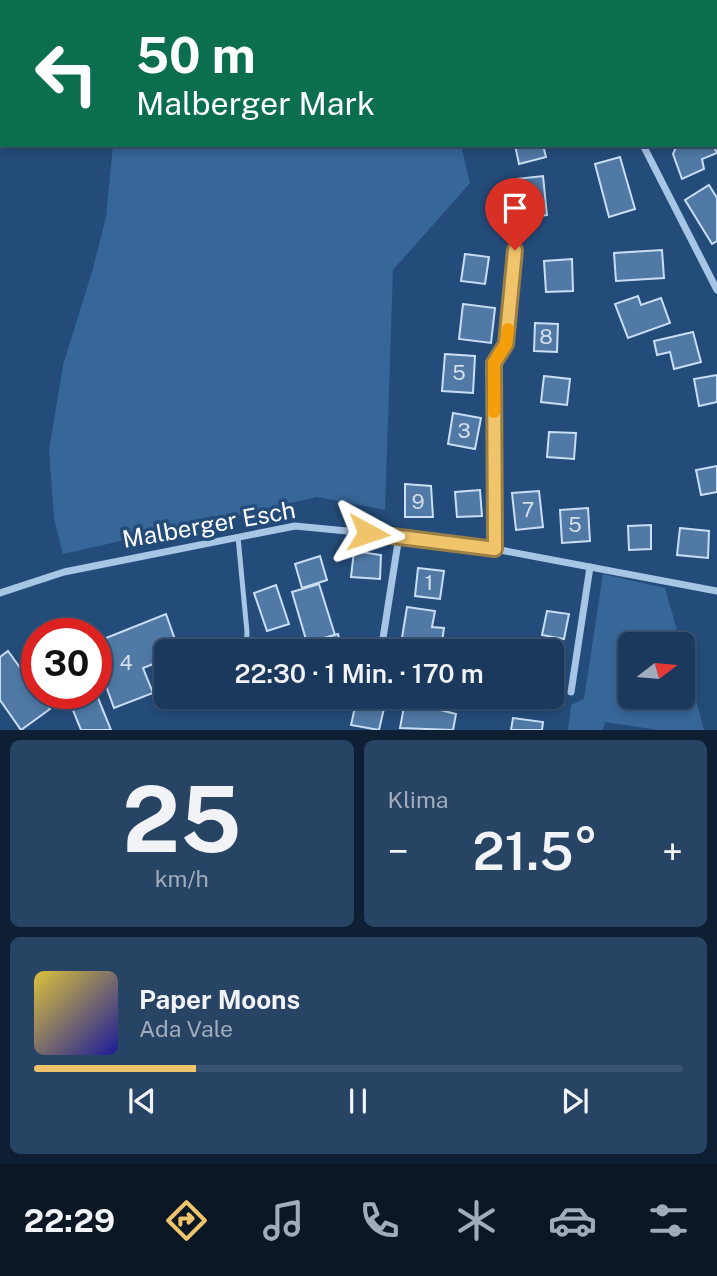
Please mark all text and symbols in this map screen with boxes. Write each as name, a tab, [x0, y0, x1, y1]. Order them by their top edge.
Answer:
text: 50 m	[136, 26, 256, 84]
icon: left	[21, 28, 112, 119]
text: Malberger Mark	[136, 85, 375, 122]
pin	[485, 178, 545, 250]
icon: arrive	[496, 189, 534, 227]
house number: 8	[539, 324, 553, 349]
house number: 5	[452, 360, 466, 385]
house number: 3	[457, 418, 471, 443]
house number: 9	[411, 489, 425, 514]
street label: Malberger Esch	[120, 495, 298, 553]
position arrow	[331, 496, 405, 570]
house number: 7	[522, 497, 534, 522]
house number: 5	[568, 512, 582, 537]
house number: 1	[425, 570, 433, 595]
speed limit sign: 30	[21, 618, 112, 709]
north arrow	[618, 632, 695, 709]
map controls	[618, 632, 695, 709]
house number: 4	[119, 650, 133, 675]
text: 22:30 · 1 Min. · 170 m	[234, 658, 484, 689]
text: 25	[122, 766, 241, 872]
text: Klima	[388, 786, 448, 813]
text: 21.5°	[472, 821, 598, 882]
text: −	[388, 829, 409, 874]
text: +	[662, 829, 683, 874]
text: km/h	[155, 865, 209, 892]
text: Paper Moons	[139, 984, 300, 1015]
text: Ada Vale	[139, 1015, 233, 1042]
icon: previous	[123, 1082, 161, 1120]
icon: pause	[339, 1082, 377, 1120]
icon: next	[556, 1082, 594, 1120]
icon: directions	[162, 1196, 211, 1245]
icon: music	[259, 1196, 308, 1245]
icon: phone	[355, 1196, 404, 1245]
icon: climate	[452, 1196, 501, 1245]
icon: car	[548, 1196, 597, 1245]
icon: filters	[644, 1196, 693, 1245]
text: 22:29	[24, 1202, 115, 1239]

